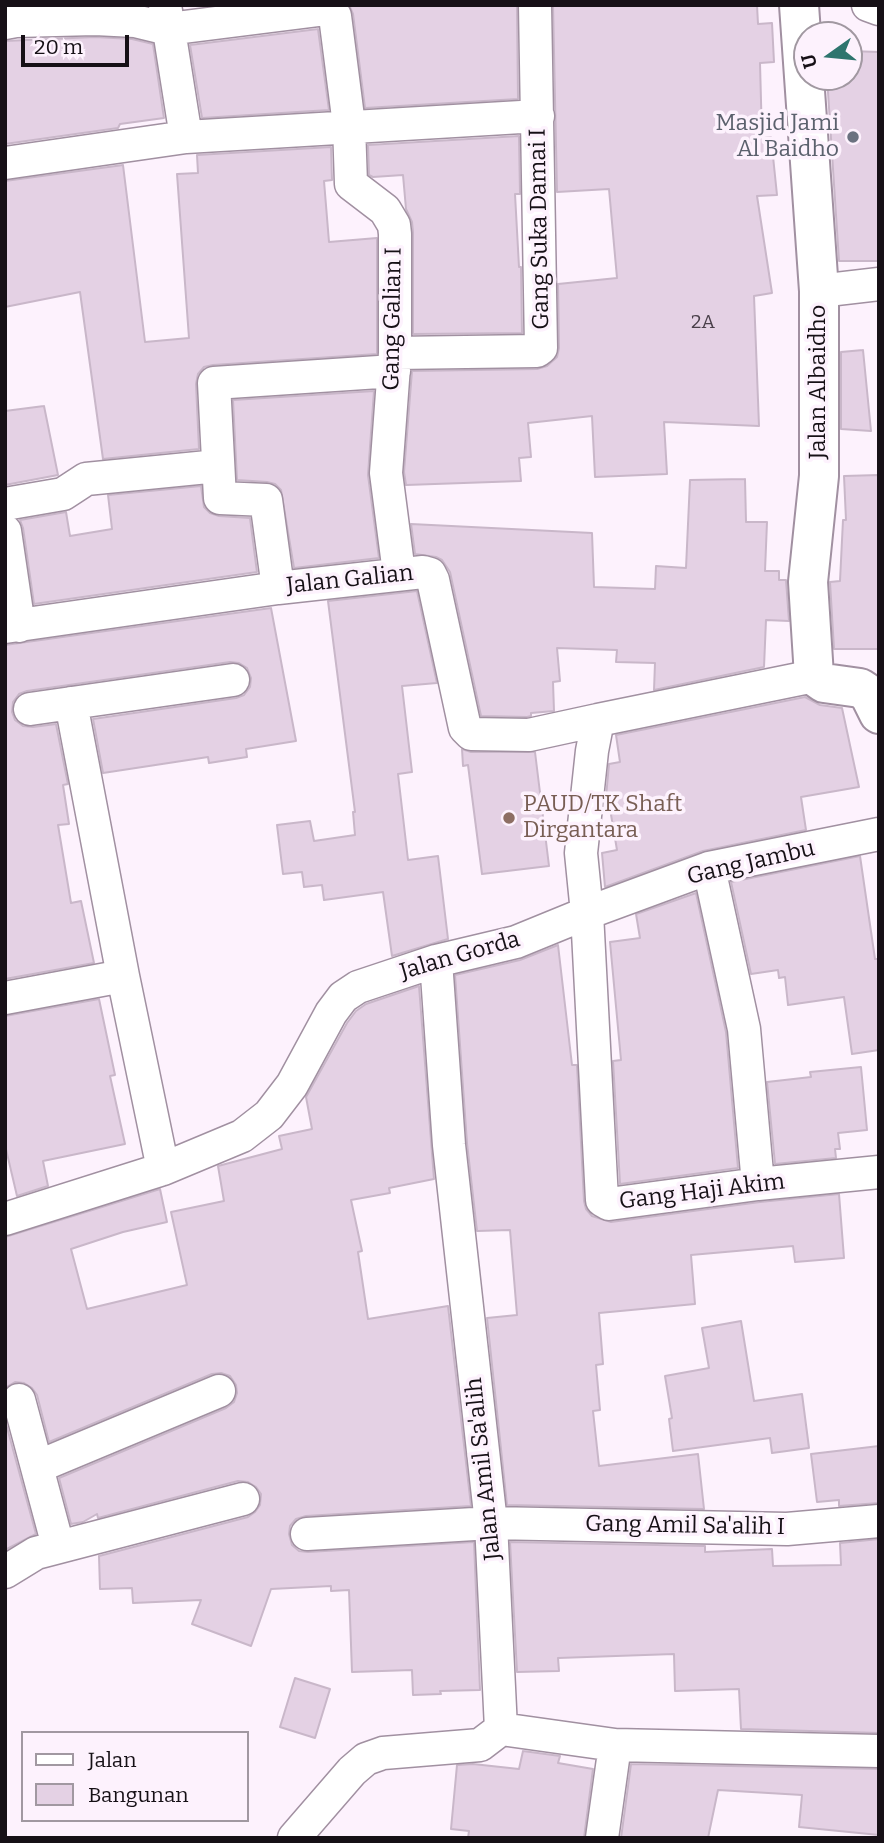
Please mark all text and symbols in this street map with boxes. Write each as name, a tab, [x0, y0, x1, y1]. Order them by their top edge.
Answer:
scale bar	[24, 21, 133, 65]
north arrow	[793, 21, 863, 91]
text: 20 m	[34, 34, 83, 60]
text: U	[796, 51, 822, 71]
place label: Masjid Jami Al Baidho	[715, 110, 839, 164]
street label: Gang Suka Damai I	[524, 128, 556, 330]
marker: Masjid Jami Al Baidho	[845, 129, 861, 145]
street label: Gang Galian I	[378, 247, 408, 391]
street label: Jalan Albaidho	[805, 305, 833, 459]
house number: 2A	[691, 312, 715, 334]
street label: Jalan Galian	[285, 560, 415, 600]
place label: PAUD/TK Shaft Dirgantara	[523, 791, 682, 845]
marker: PAUD/TK Shaft Dirgantara	[501, 810, 517, 826]
street label: Gang Jambu	[684, 835, 818, 891]
street label: Jalan Gorda	[397, 926, 523, 986]
street label: Gang Haji Akim	[617, 1168, 787, 1216]
street label: Jalan Amil Sa'alih	[461, 1376, 507, 1562]
street label: Gang Amil Sa'alih I	[585, 1510, 785, 1542]
legend	[21, 1731, 248, 1822]
text: Jalan	[88, 1747, 137, 1773]
text: Bangunan	[88, 1782, 189, 1808]

